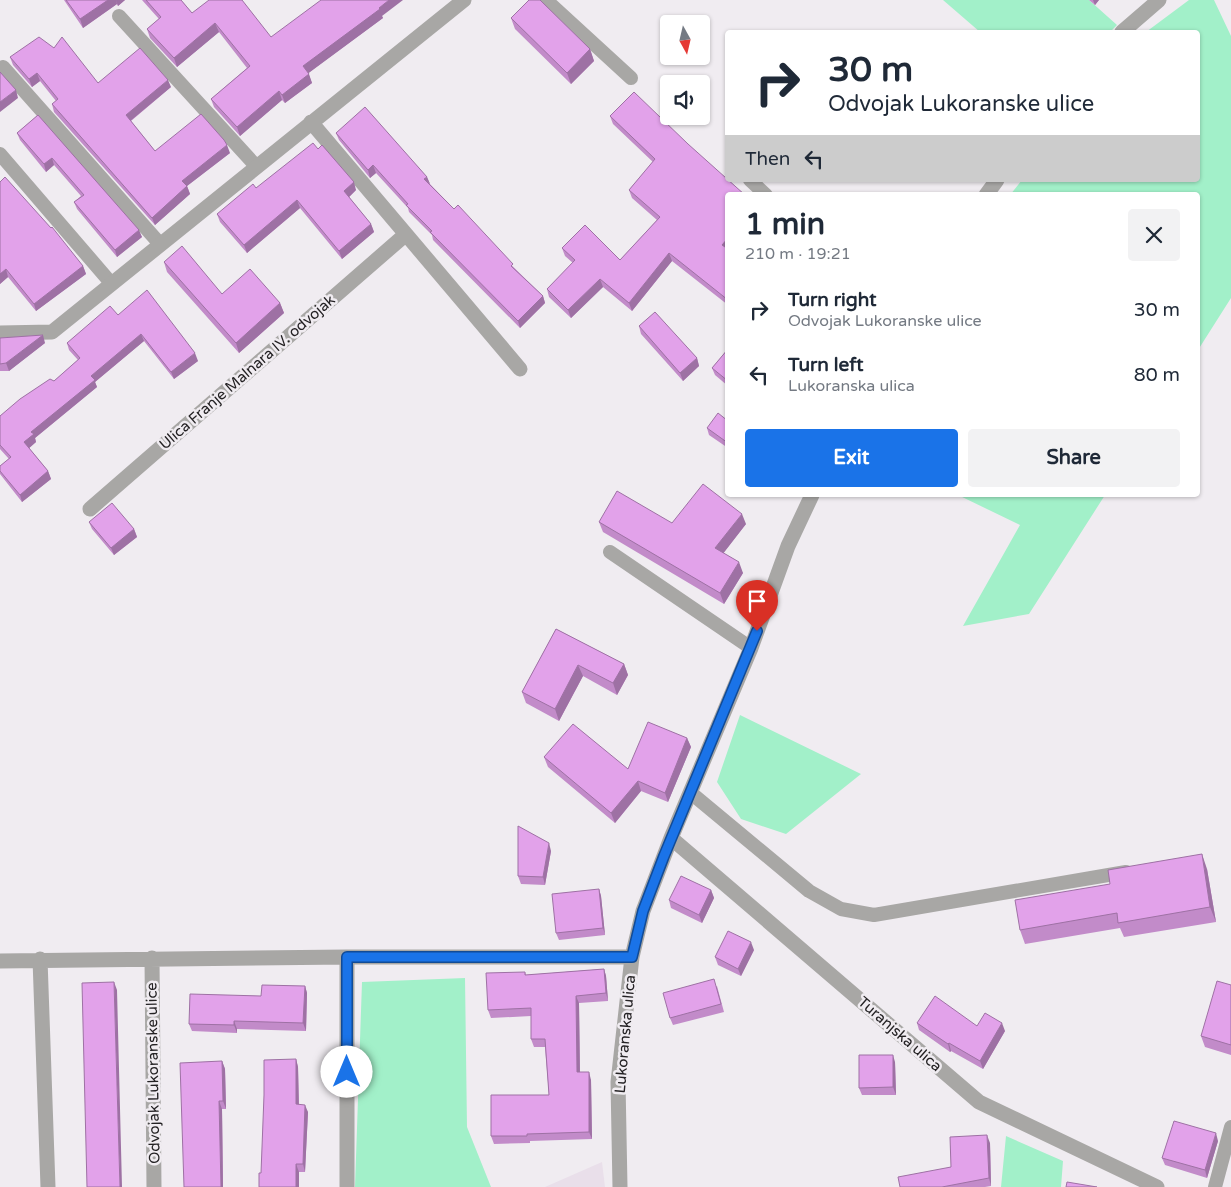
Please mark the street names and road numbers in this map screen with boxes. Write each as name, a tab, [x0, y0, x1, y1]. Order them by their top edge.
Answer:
street label: Ulica Franje Malnara IV. odvojak	[155, 291, 339, 453]
street label: Lukoranska ulica	[611, 974, 639, 1094]
street label: Odvojak Lukoranske ulice	[142, 982, 164, 1164]
street label: Turanjska ulica	[854, 993, 946, 1075]

